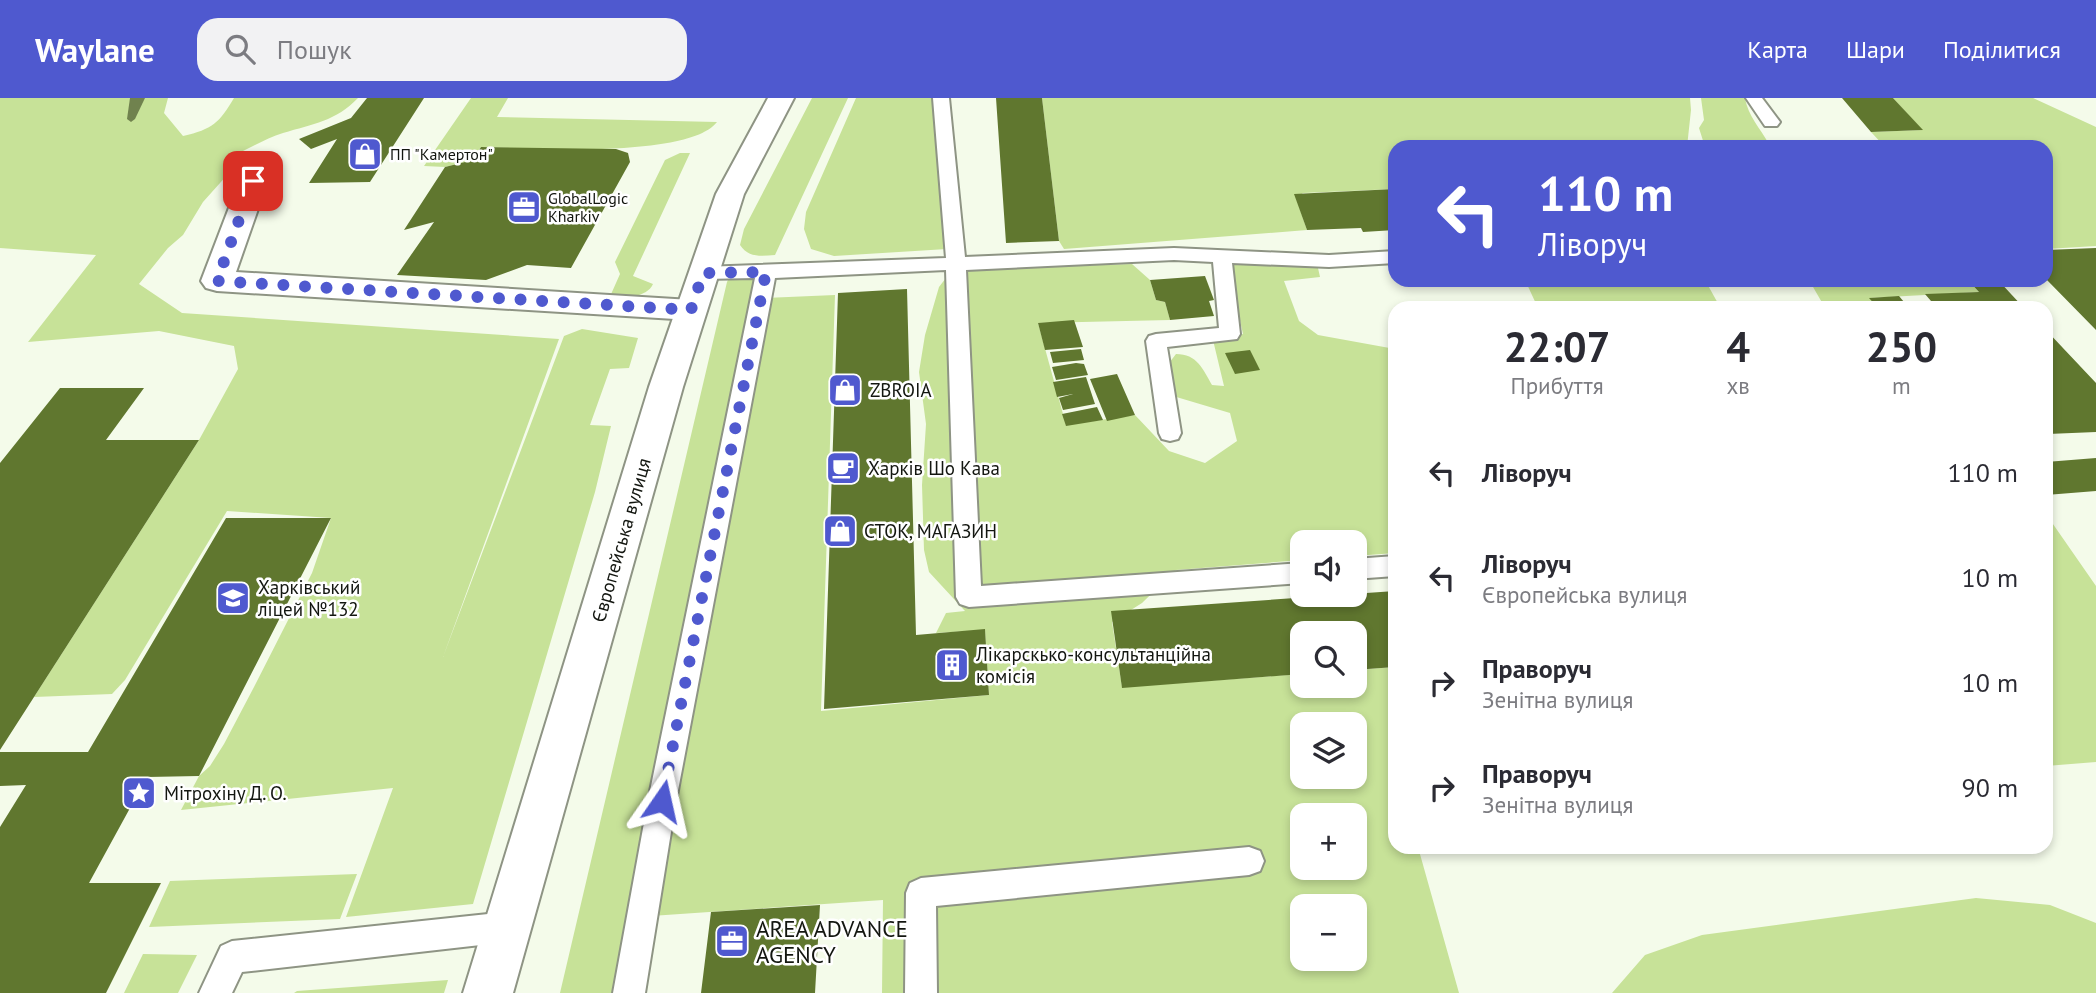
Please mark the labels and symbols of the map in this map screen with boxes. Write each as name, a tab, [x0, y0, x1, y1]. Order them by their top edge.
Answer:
shop icon: ПП "Камертон"	[346, 135, 384, 173]
place label: ПП "Камертон"	[390, 144, 493, 164]
pin	[223, 151, 283, 211]
office icon: GlobalLogic Kharkiv	[505, 188, 543, 226]
place label: GlobalLogic Kharkiv	[548, 188, 628, 226]
shop icon: ZBROIA	[826, 371, 864, 409]
place label: ZBROIA	[870, 378, 932, 402]
cafe icon: Харків Шо Кава	[824, 449, 862, 487]
street label: Європейська вулиця	[586, 455, 656, 625]
place label: Харків Шо Кава	[868, 456, 1000, 480]
shop icon: СТОК, МАГАЗИН	[821, 512, 859, 550]
place label: СТОК, МАГАЗИН	[864, 519, 997, 543]
place label: Харківський ліцей №132	[257, 575, 360, 621]
school or university icon: Харківський ліцей №132	[214, 579, 252, 617]
place label: Лікарскько-консультанційна комісія	[975, 642, 1211, 688]
building icon: Лікарскько-консультанційна комісія	[933, 646, 971, 684]
position arrow	[625, 764, 699, 838]
place icon: Мітрохіну Д. О.	[120, 774, 158, 812]
place label: Мітрохіну Д. О.	[164, 781, 286, 805]
place label: AREA ADVANCE AGENCY	[756, 914, 908, 969]
office icon: AREA ADVANCE AGENCY	[713, 922, 751, 960]

